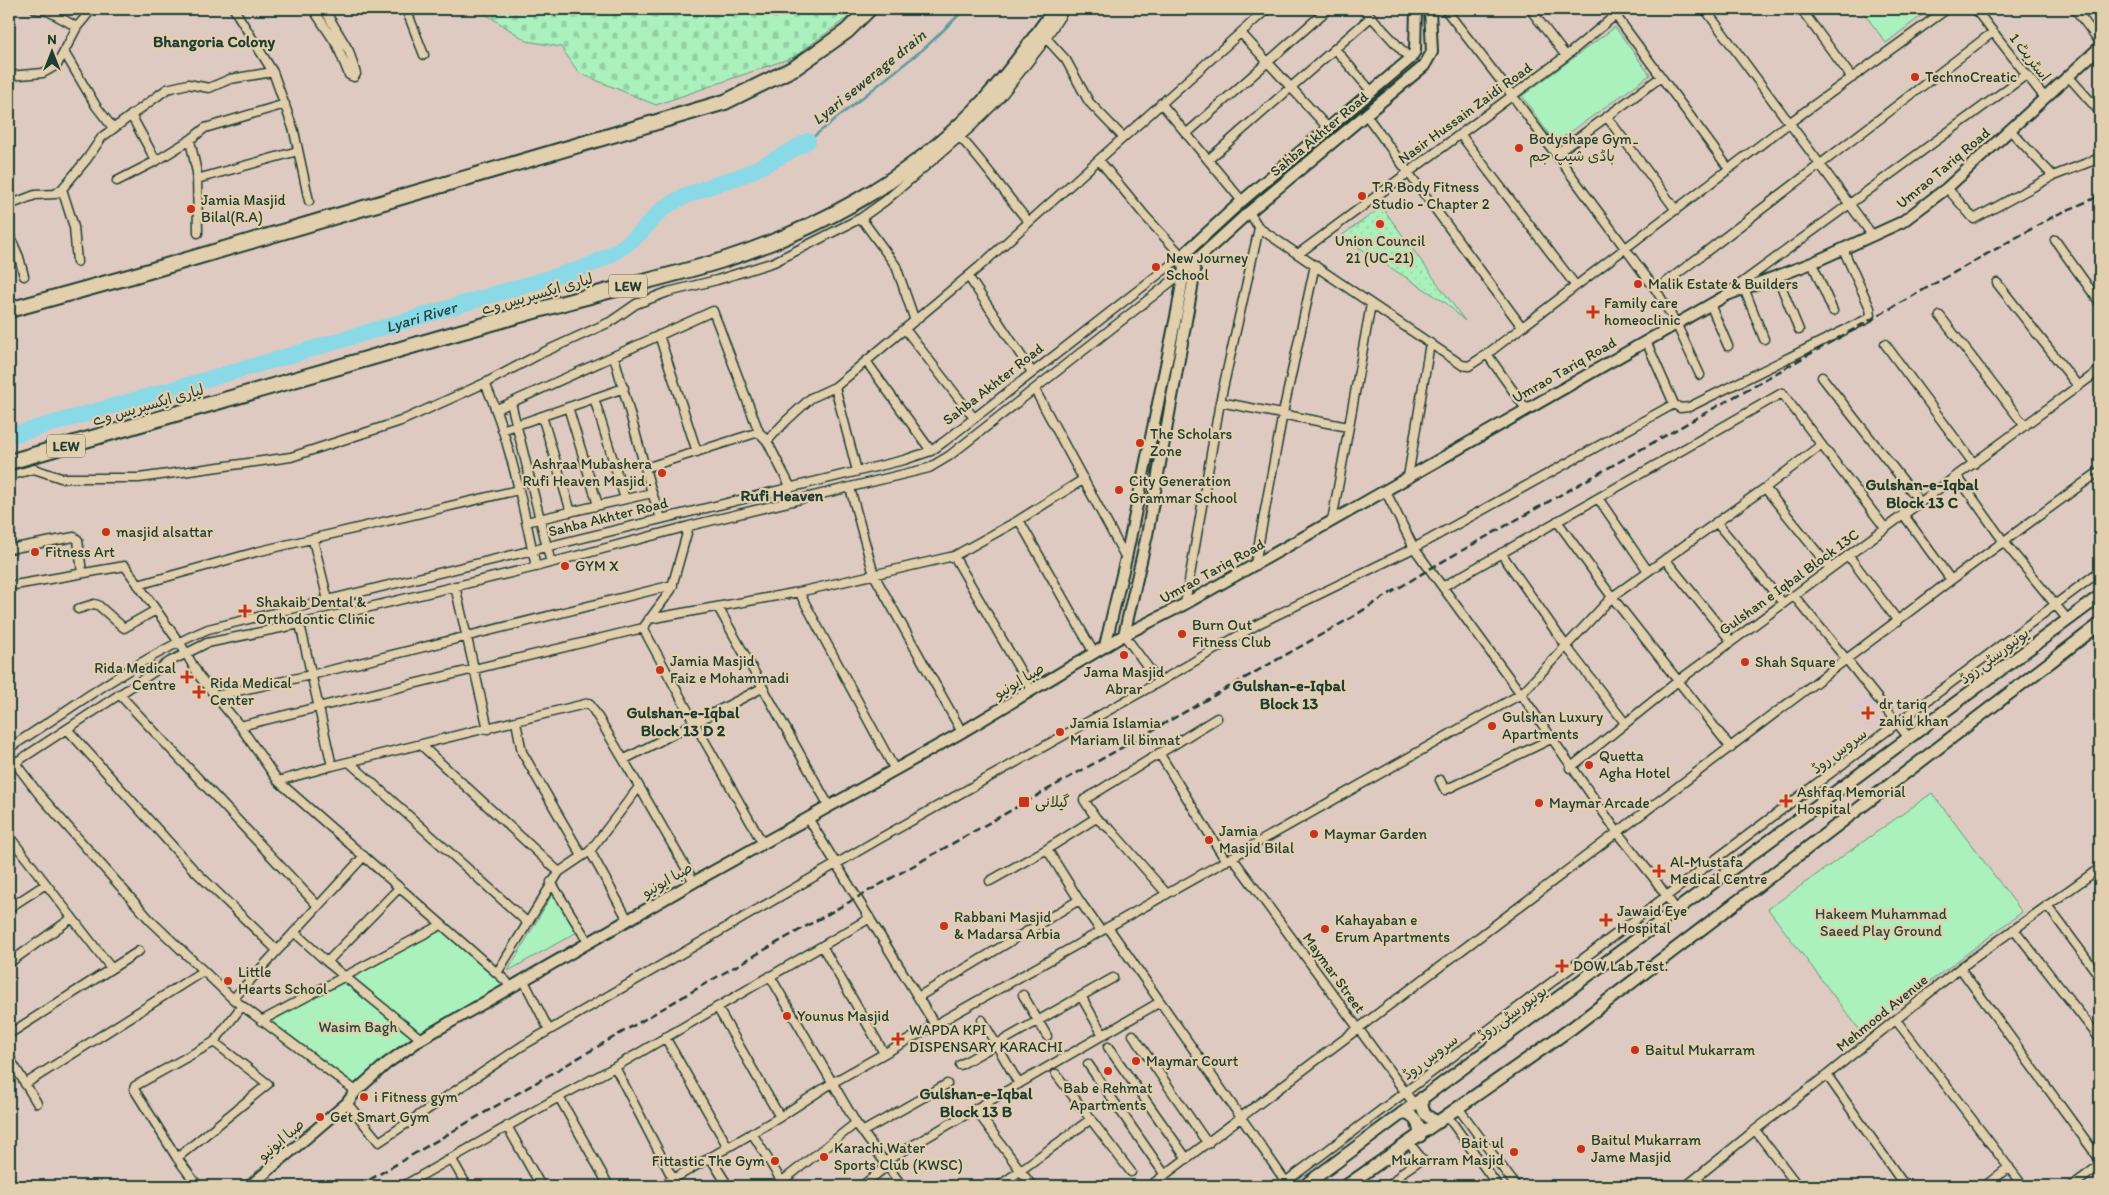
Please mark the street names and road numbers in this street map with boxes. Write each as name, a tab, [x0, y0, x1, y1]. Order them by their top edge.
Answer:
street label: اسٹریٹ 1	[2006, 29, 2054, 85]
street label: Nasir Hussain Zaidi Road	[1394, 58, 1536, 168]
street label: Sahba Akhter Road	[1266, 87, 1372, 180]
street label: Umrao Tariq Road	[1892, 124, 1994, 212]
street label: لیاری ایکسپریس وے	[479, 269, 595, 319]
road number: LEW	[609, 274, 647, 298]
street label: Umrao Tariq Road	[1509, 333, 1619, 407]
street label: Sahba Akhter Road	[939, 339, 1047, 429]
street label: لیاری ایکسپریس وے	[90, 380, 206, 430]
road number: LEW	[47, 434, 85, 458]
street label: Sahba Akhter Road	[546, 493, 670, 541]
street label: Gulshan e Iqbal Block 13C	[1716, 525, 1863, 639]
street label: Umrao Tariq Road	[1157, 535, 1267, 607]
street label: یونیورسٹی روڈ	[1956, 624, 2033, 689]
street label: صبا ایونیو	[990, 659, 1047, 704]
street label: سروس روڈ	[1808, 724, 1870, 778]
street label: صبا ایونیو	[638, 858, 696, 902]
street label: Maymar Street	[1299, 929, 1369, 1017]
street label: Mehmood Avenue	[1833, 971, 1931, 1055]
street label: یونیورسٹی روڈ	[1473, 982, 1551, 1045]
street label: سروس روڈ	[1399, 1030, 1461, 1084]
street label: صبا ایونیو	[253, 1115, 308, 1166]

